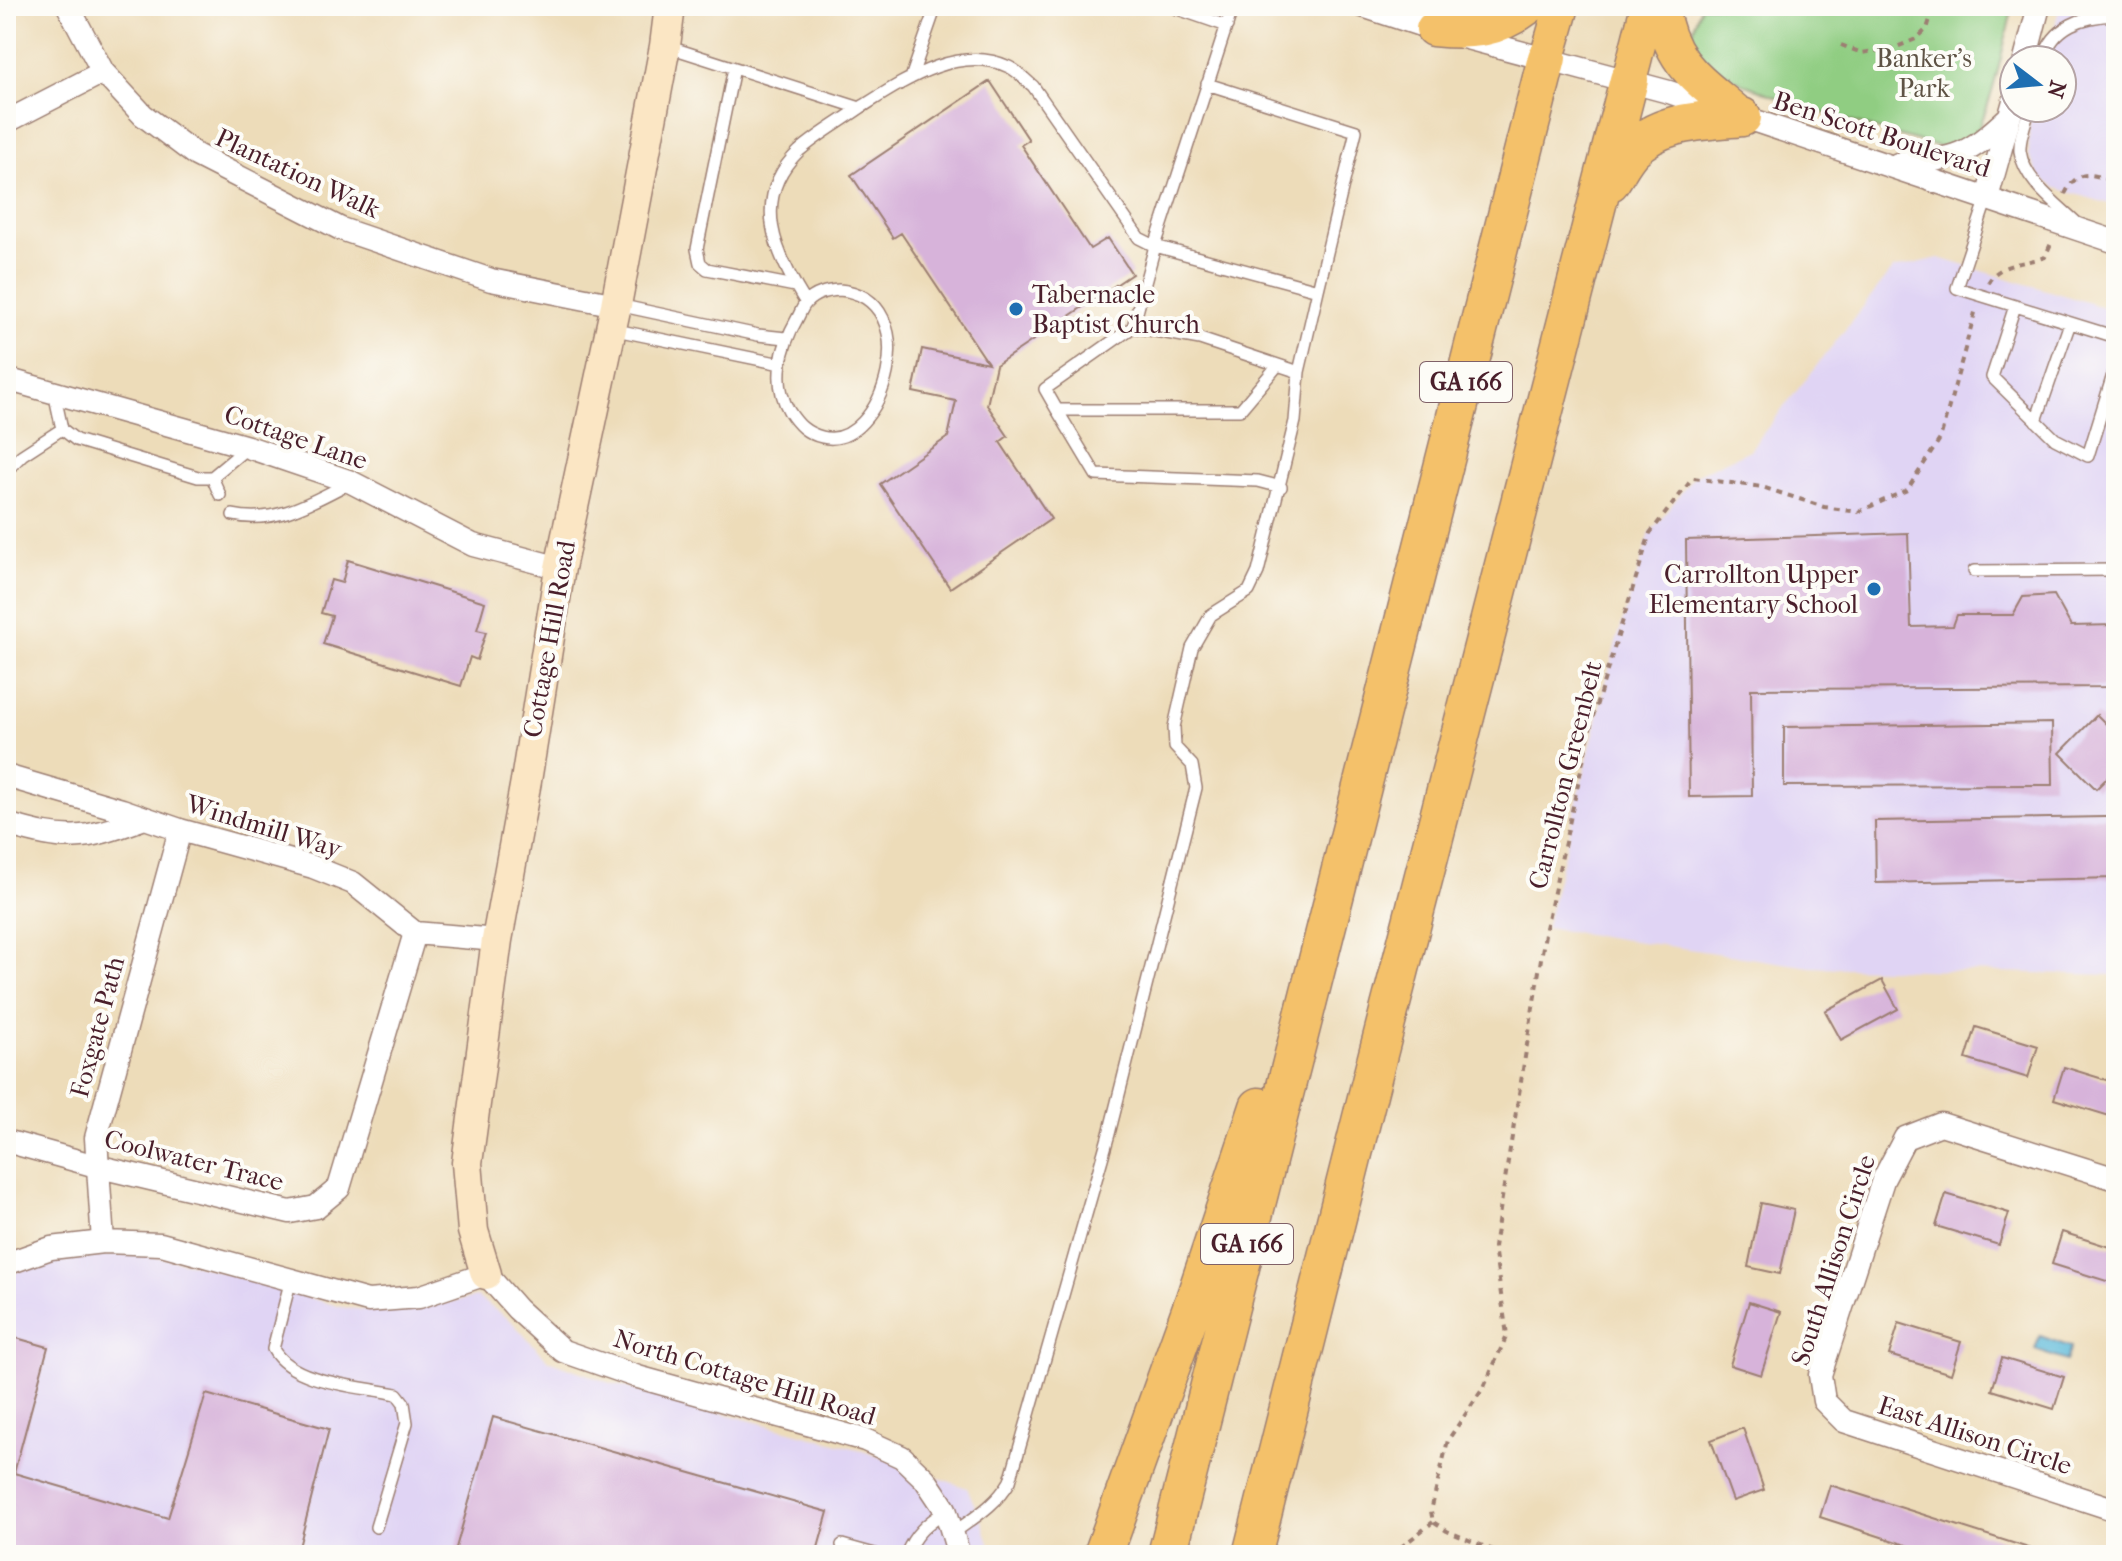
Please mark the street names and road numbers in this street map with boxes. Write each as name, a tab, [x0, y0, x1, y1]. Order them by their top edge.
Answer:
street label: Ben Scott Boulevard	[1769, 85, 1995, 184]
street label: Plantation Walk	[211, 122, 386, 225]
road number: GA 166	[1420, 362, 1512, 402]
street label: Cottage Lane	[220, 399, 371, 476]
street label: Cottage Hill Road	[517, 537, 582, 740]
street label: Carrollton Greenbelt	[1522, 657, 1609, 893]
street label: Windmill Way	[182, 788, 346, 865]
street label: Foxgate Path	[64, 953, 131, 1101]
street label: Coolwater Trace	[101, 1123, 287, 1198]
street label: South Allison Circle	[1785, 1151, 1882, 1370]
road number: GA 166	[1201, 1224, 1293, 1264]
street label: North Cottage Hill Road	[610, 1323, 880, 1432]
street label: East Allison Circle	[1874, 1390, 2076, 1481]

